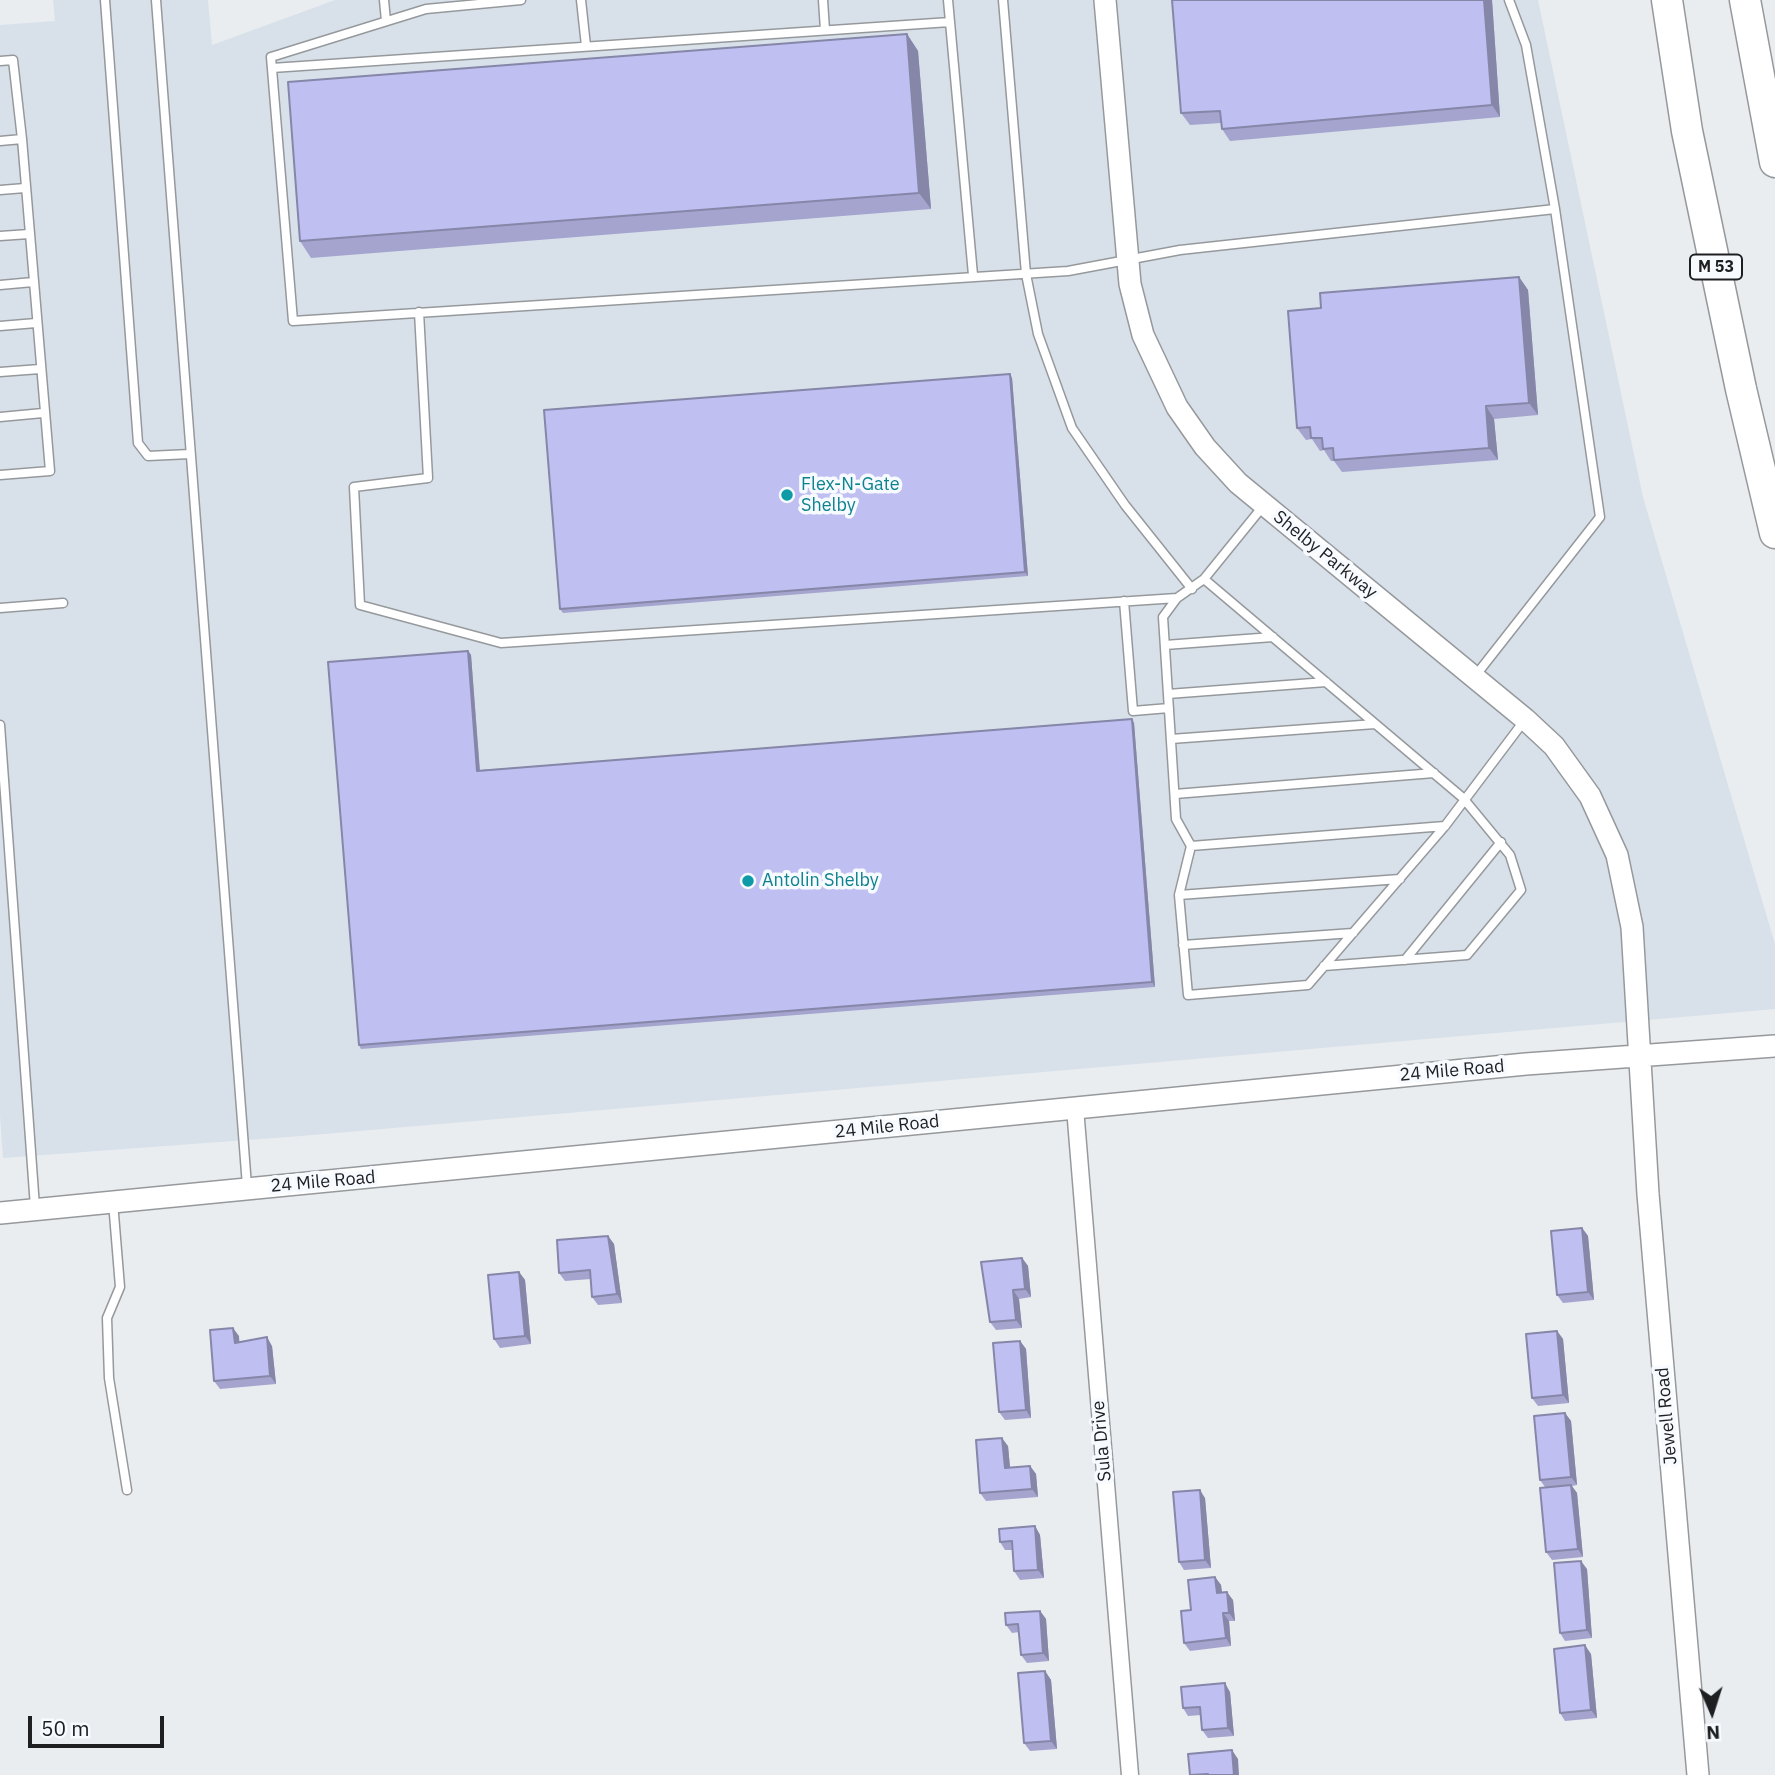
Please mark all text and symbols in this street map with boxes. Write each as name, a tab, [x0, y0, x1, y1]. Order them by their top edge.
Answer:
road number: M 53	[1690, 255, 1742, 280]
place label: Flex-N-Gate Shelby	[801, 474, 900, 516]
marker: Flex-N-Gate Shelby	[779, 487, 795, 503]
street label: Shelby Parkway	[1269, 506, 1381, 604]
place label: Antolin Shelby	[762, 870, 879, 892]
marker: Antolin Shelby	[740, 873, 756, 889]
street label: 24 Mile Road	[1399, 1056, 1505, 1086]
street label: 24 Mile Road	[833, 1111, 941, 1143]
street label: 24 Mile Road	[270, 1167, 376, 1197]
street label: Jewell Road	[1652, 1366, 1682, 1466]
street label: Sula Drive	[1088, 1400, 1116, 1482]
north arrow	[1677, 1677, 1747, 1747]
scale bar	[32, 1702, 168, 1746]
text: 50 m	[41, 1714, 90, 1742]
text: N	[1706, 1721, 1721, 1745]

